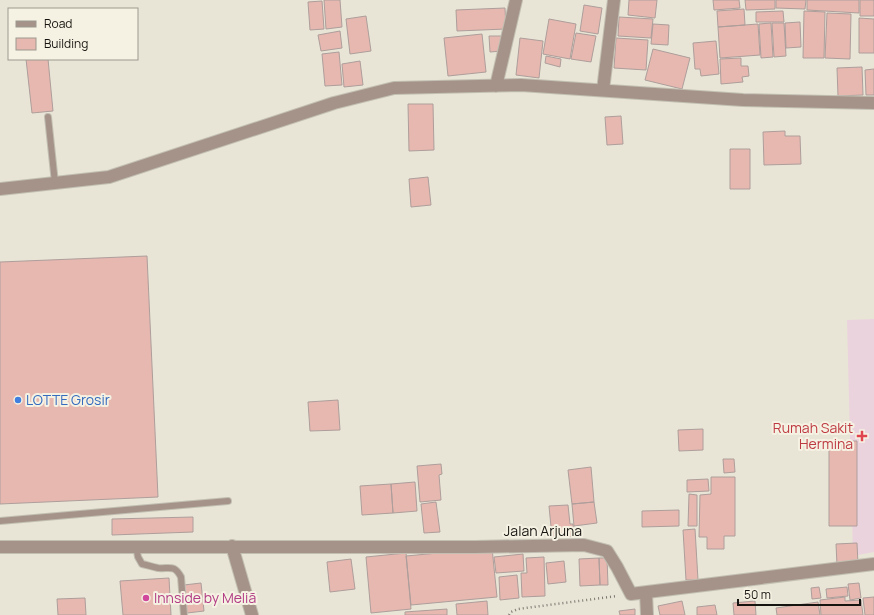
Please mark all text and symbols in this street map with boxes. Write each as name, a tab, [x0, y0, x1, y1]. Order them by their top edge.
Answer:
legend	[8, 8, 138, 60]
text: Road	[44, 15, 72, 32]
text: Building	[44, 35, 88, 52]
place label: LOTTE Grosir	[26, 390, 110, 409]
marker: LOTTE Grosir	[13, 395, 23, 405]
place label: Rumah Sakit Hermina	[773, 418, 853, 453]
marker: Rumah Sakit Hermina	[856, 430, 868, 442]
street label: Jalan Arjuna	[504, 521, 582, 540]
scale bar	[738, 581, 860, 607]
text: 50 m	[744, 586, 771, 603]
place label: Innside by Meliã	[154, 588, 256, 607]
marker: Innside by Meliã	[141, 593, 151, 603]

